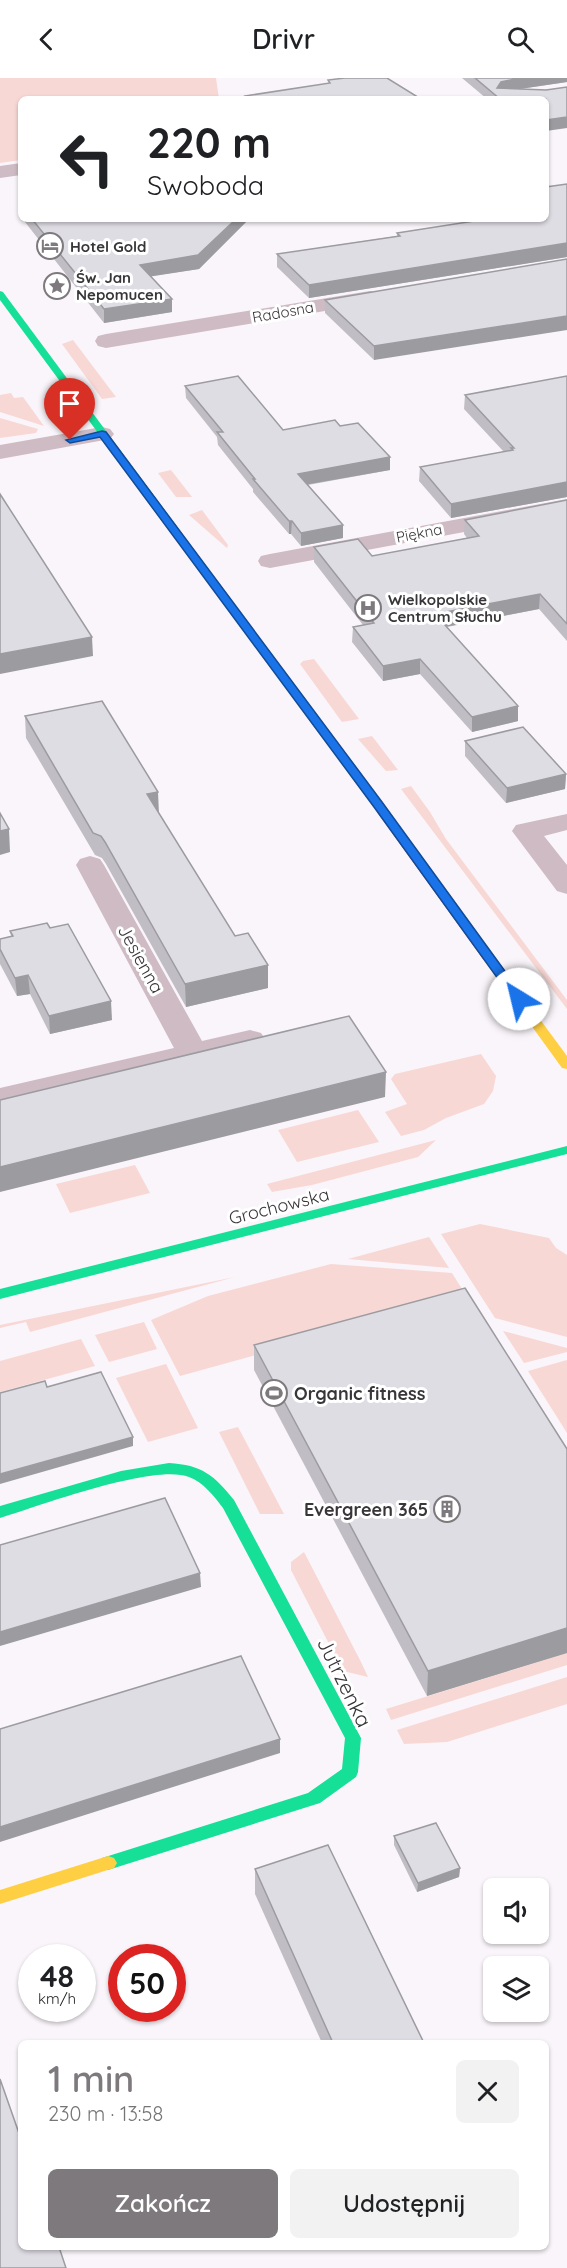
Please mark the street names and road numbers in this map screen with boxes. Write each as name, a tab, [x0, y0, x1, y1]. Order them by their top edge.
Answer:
street label: Radosna	[251, 297, 315, 327]
street label: Piękna	[394, 519, 444, 547]
street label: Jesienna	[113, 921, 169, 997]
street label: Grochowska	[226, 1182, 332, 1230]
street label: Jutrzenka	[312, 1633, 378, 1731]

